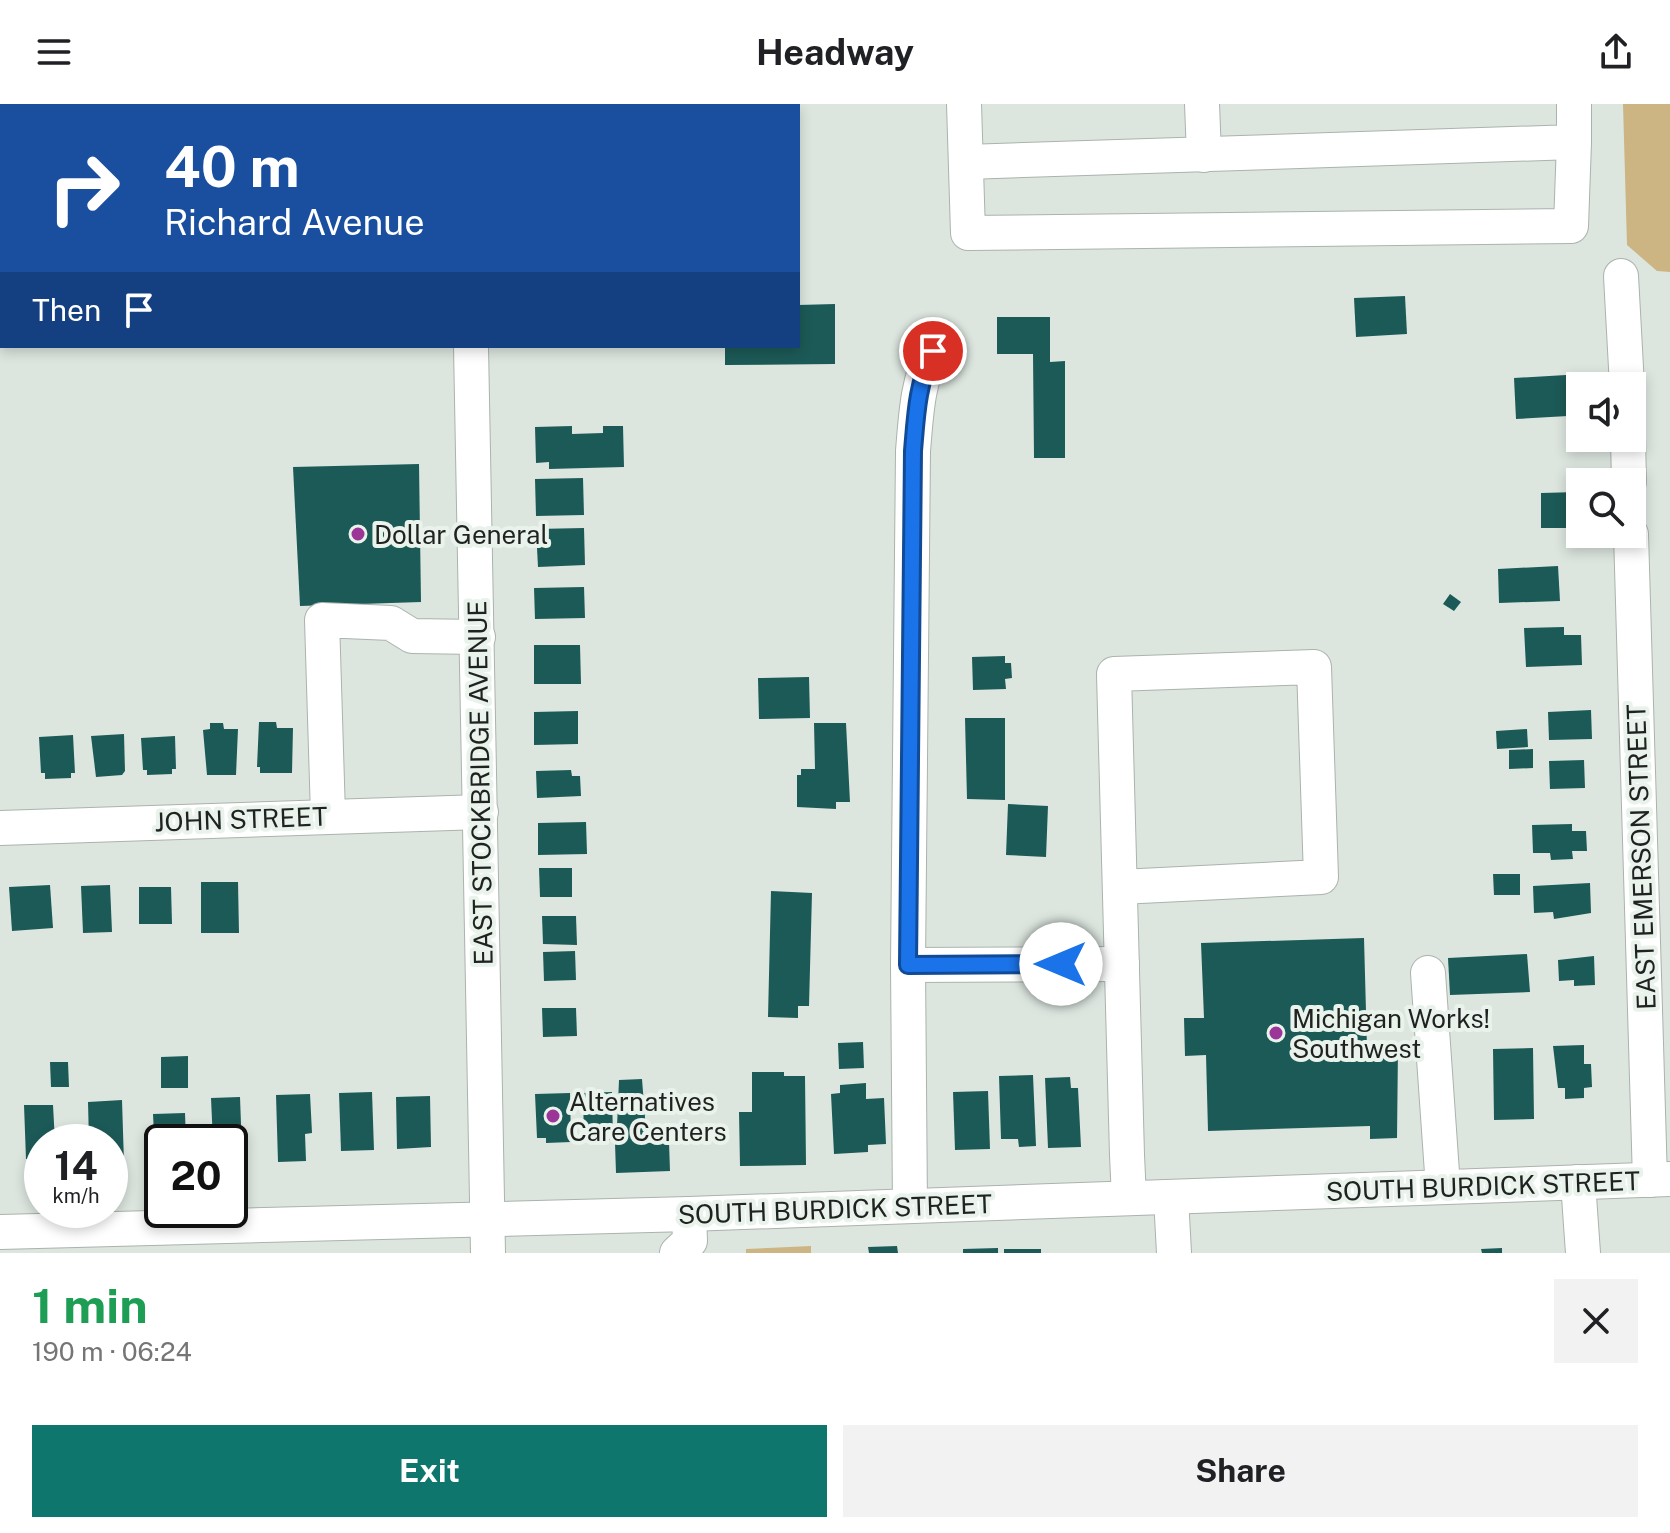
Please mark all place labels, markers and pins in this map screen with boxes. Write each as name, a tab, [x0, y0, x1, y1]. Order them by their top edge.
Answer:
pin	[899, 317, 967, 385]
place label: Dollar General	[374, 519, 548, 550]
marker: Dollar General	[349, 525, 367, 543]
place label: Michigan Works! Southwest	[1292, 1003, 1490, 1064]
marker: Michigan Works! Southwest	[1267, 1024, 1285, 1042]
place label: Alternatives Care Centers	[569, 1086, 727, 1147]
marker: Alternatives Care Centers	[544, 1107, 562, 1125]

